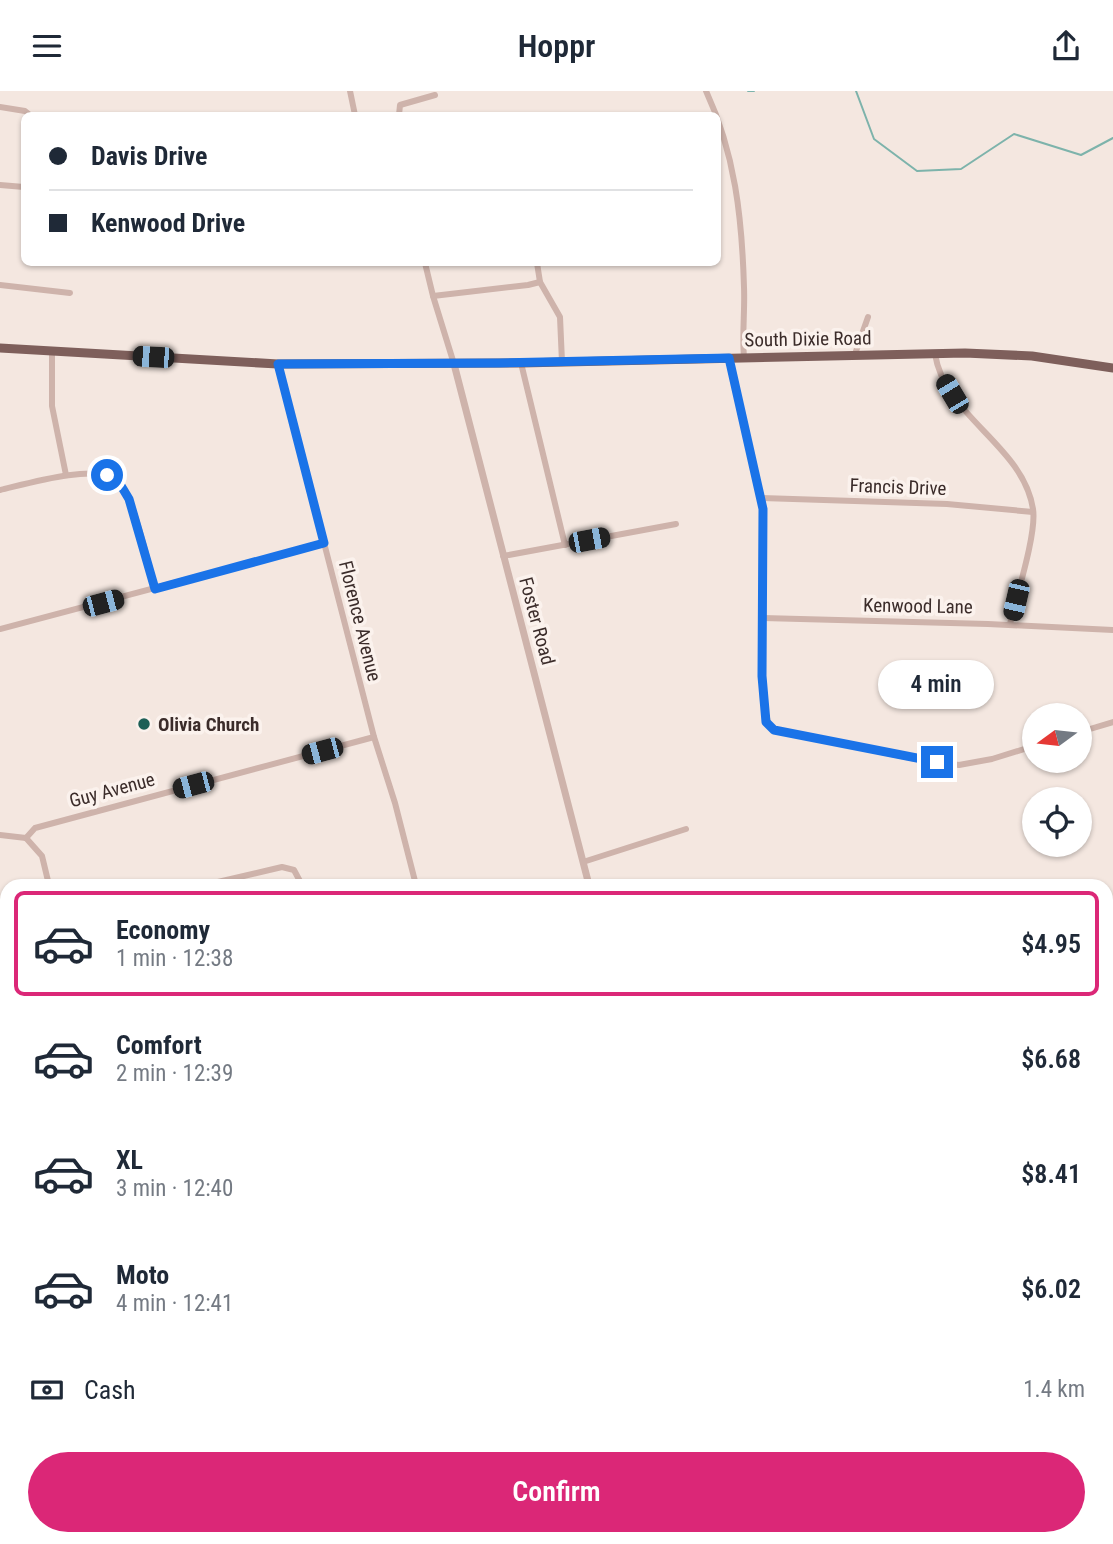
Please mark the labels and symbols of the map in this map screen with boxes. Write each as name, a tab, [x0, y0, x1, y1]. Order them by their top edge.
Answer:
street label: South Dixie Road	[744, 326, 872, 352]
car	[132, 345, 175, 369]
car	[933, 371, 972, 417]
route start	[91, 459, 123, 491]
street label: Francis Drive	[849, 474, 947, 500]
car	[567, 526, 612, 554]
street label: Florence Avenue	[334, 558, 386, 684]
street label: Foster Road	[514, 575, 560, 667]
car	[1002, 577, 1031, 623]
car	[80, 587, 127, 619]
street label: Kenwood Lane	[863, 594, 973, 618]
callout: 4 min	[879, 661, 995, 709]
north arrow	[1022, 703, 1092, 773]
place label: Olivia Church	[158, 713, 259, 736]
marker: Olivia Church	[136, 716, 152, 732]
car	[299, 735, 346, 767]
route end	[921, 746, 953, 778]
street label: Guy Avenue	[67, 768, 157, 812]
car	[170, 769, 217, 801]

